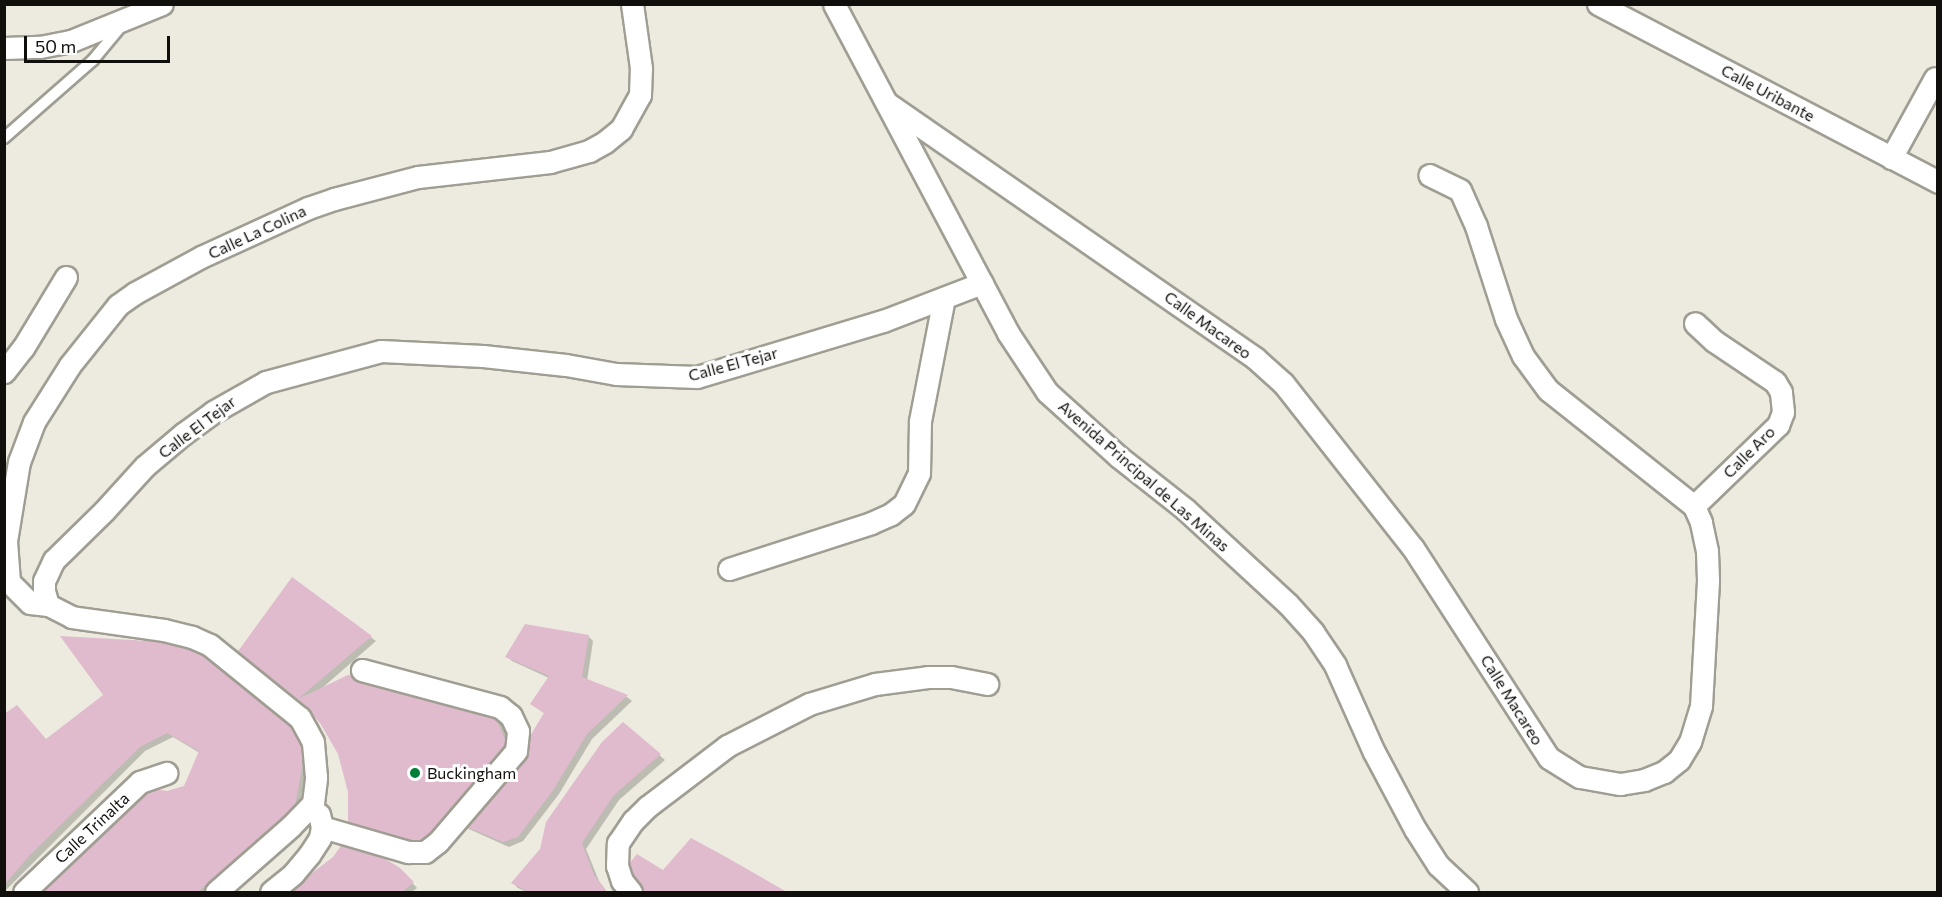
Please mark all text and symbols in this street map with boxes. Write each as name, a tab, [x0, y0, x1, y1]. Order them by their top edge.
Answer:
scale bar	[27, 24, 172, 62]
text: 50 m	[35, 35, 76, 57]
street label: Calle Uribante	[1718, 60, 1818, 126]
street label: Calle La Colina	[205, 201, 309, 263]
street label: Calle Macareo	[1161, 287, 1255, 363]
street label: Calle El Tejar	[686, 343, 780, 385]
street label: Calle El Tejar	[155, 392, 239, 462]
street label: Avenida Principal de Las Minas	[1055, 396, 1233, 556]
street label: Calle Aro	[1719, 422, 1779, 482]
street label: Calle Macareo	[1477, 651, 1547, 749]
place label: Buckingham	[427, 763, 516, 783]
marker: Buckingham	[408, 766, 422, 780]
street label: Calle Trinalta	[51, 789, 133, 867]

